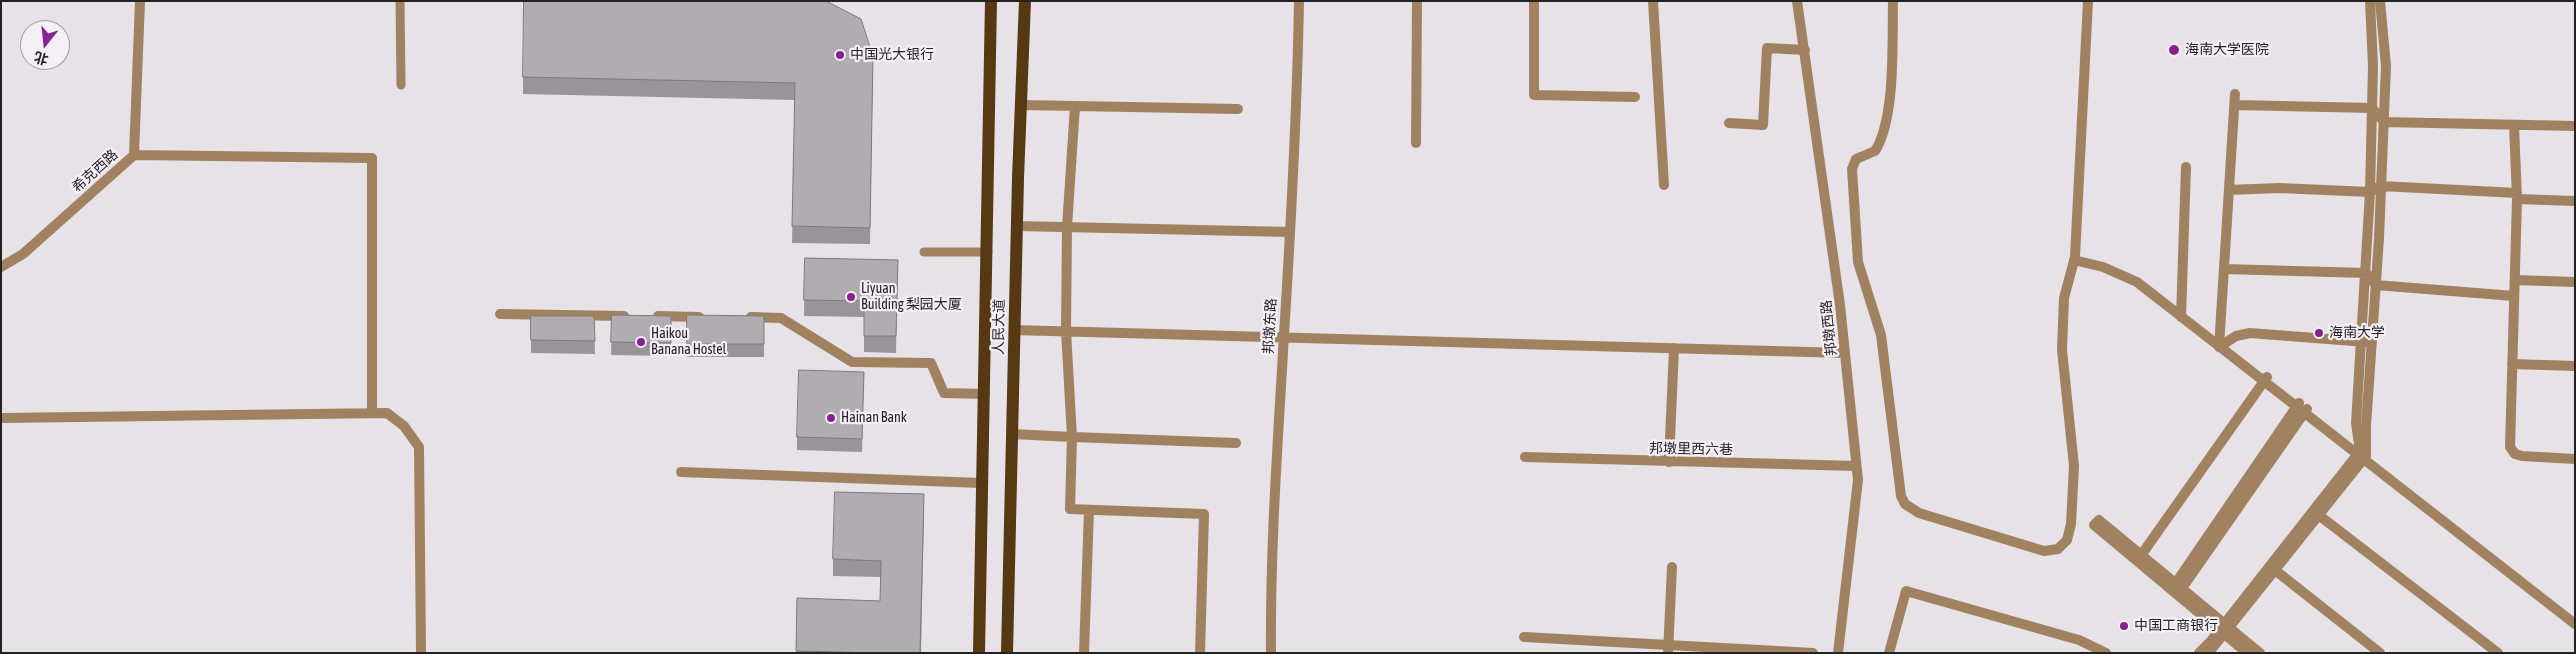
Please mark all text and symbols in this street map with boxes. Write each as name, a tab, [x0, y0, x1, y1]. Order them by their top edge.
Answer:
north arrow	[20, 20, 70, 70]
place label: 海南大学医院	[2185, 42, 2269, 58]
marker: 海南大学医院	[2167, 43, 2181, 57]
place label: 中国光大银行	[850, 47, 934, 63]
text: 北	[32, 49, 50, 68]
marker: 中国光大银行	[834, 49, 846, 61]
street label: 希克西路	[69, 146, 121, 196]
place label: Liyuan Building 梨园大厦	[861, 281, 962, 314]
marker: Liyuan Building 梨园大厦	[845, 291, 857, 303]
street label: 邦墩东路	[1260, 298, 1280, 354]
street label: 人民大道	[990, 299, 1008, 355]
street label: 邦墩西路	[1818, 299, 1840, 357]
place label: 海南大学	[2329, 325, 2385, 341]
place label: Haikou Banana Hostel	[651, 326, 726, 358]
marker: 海南大学	[2313, 327, 2325, 339]
marker: Haikou Banana Hostel	[635, 336, 647, 348]
place label: Hainan Bank	[841, 410, 907, 426]
marker: Hainan Bank	[825, 412, 837, 424]
street label: 邦墩里西六巷	[1649, 440, 1733, 458]
place label: 中国工商银行	[2134, 618, 2218, 634]
marker: 中国工商银行	[2118, 620, 2130, 632]

